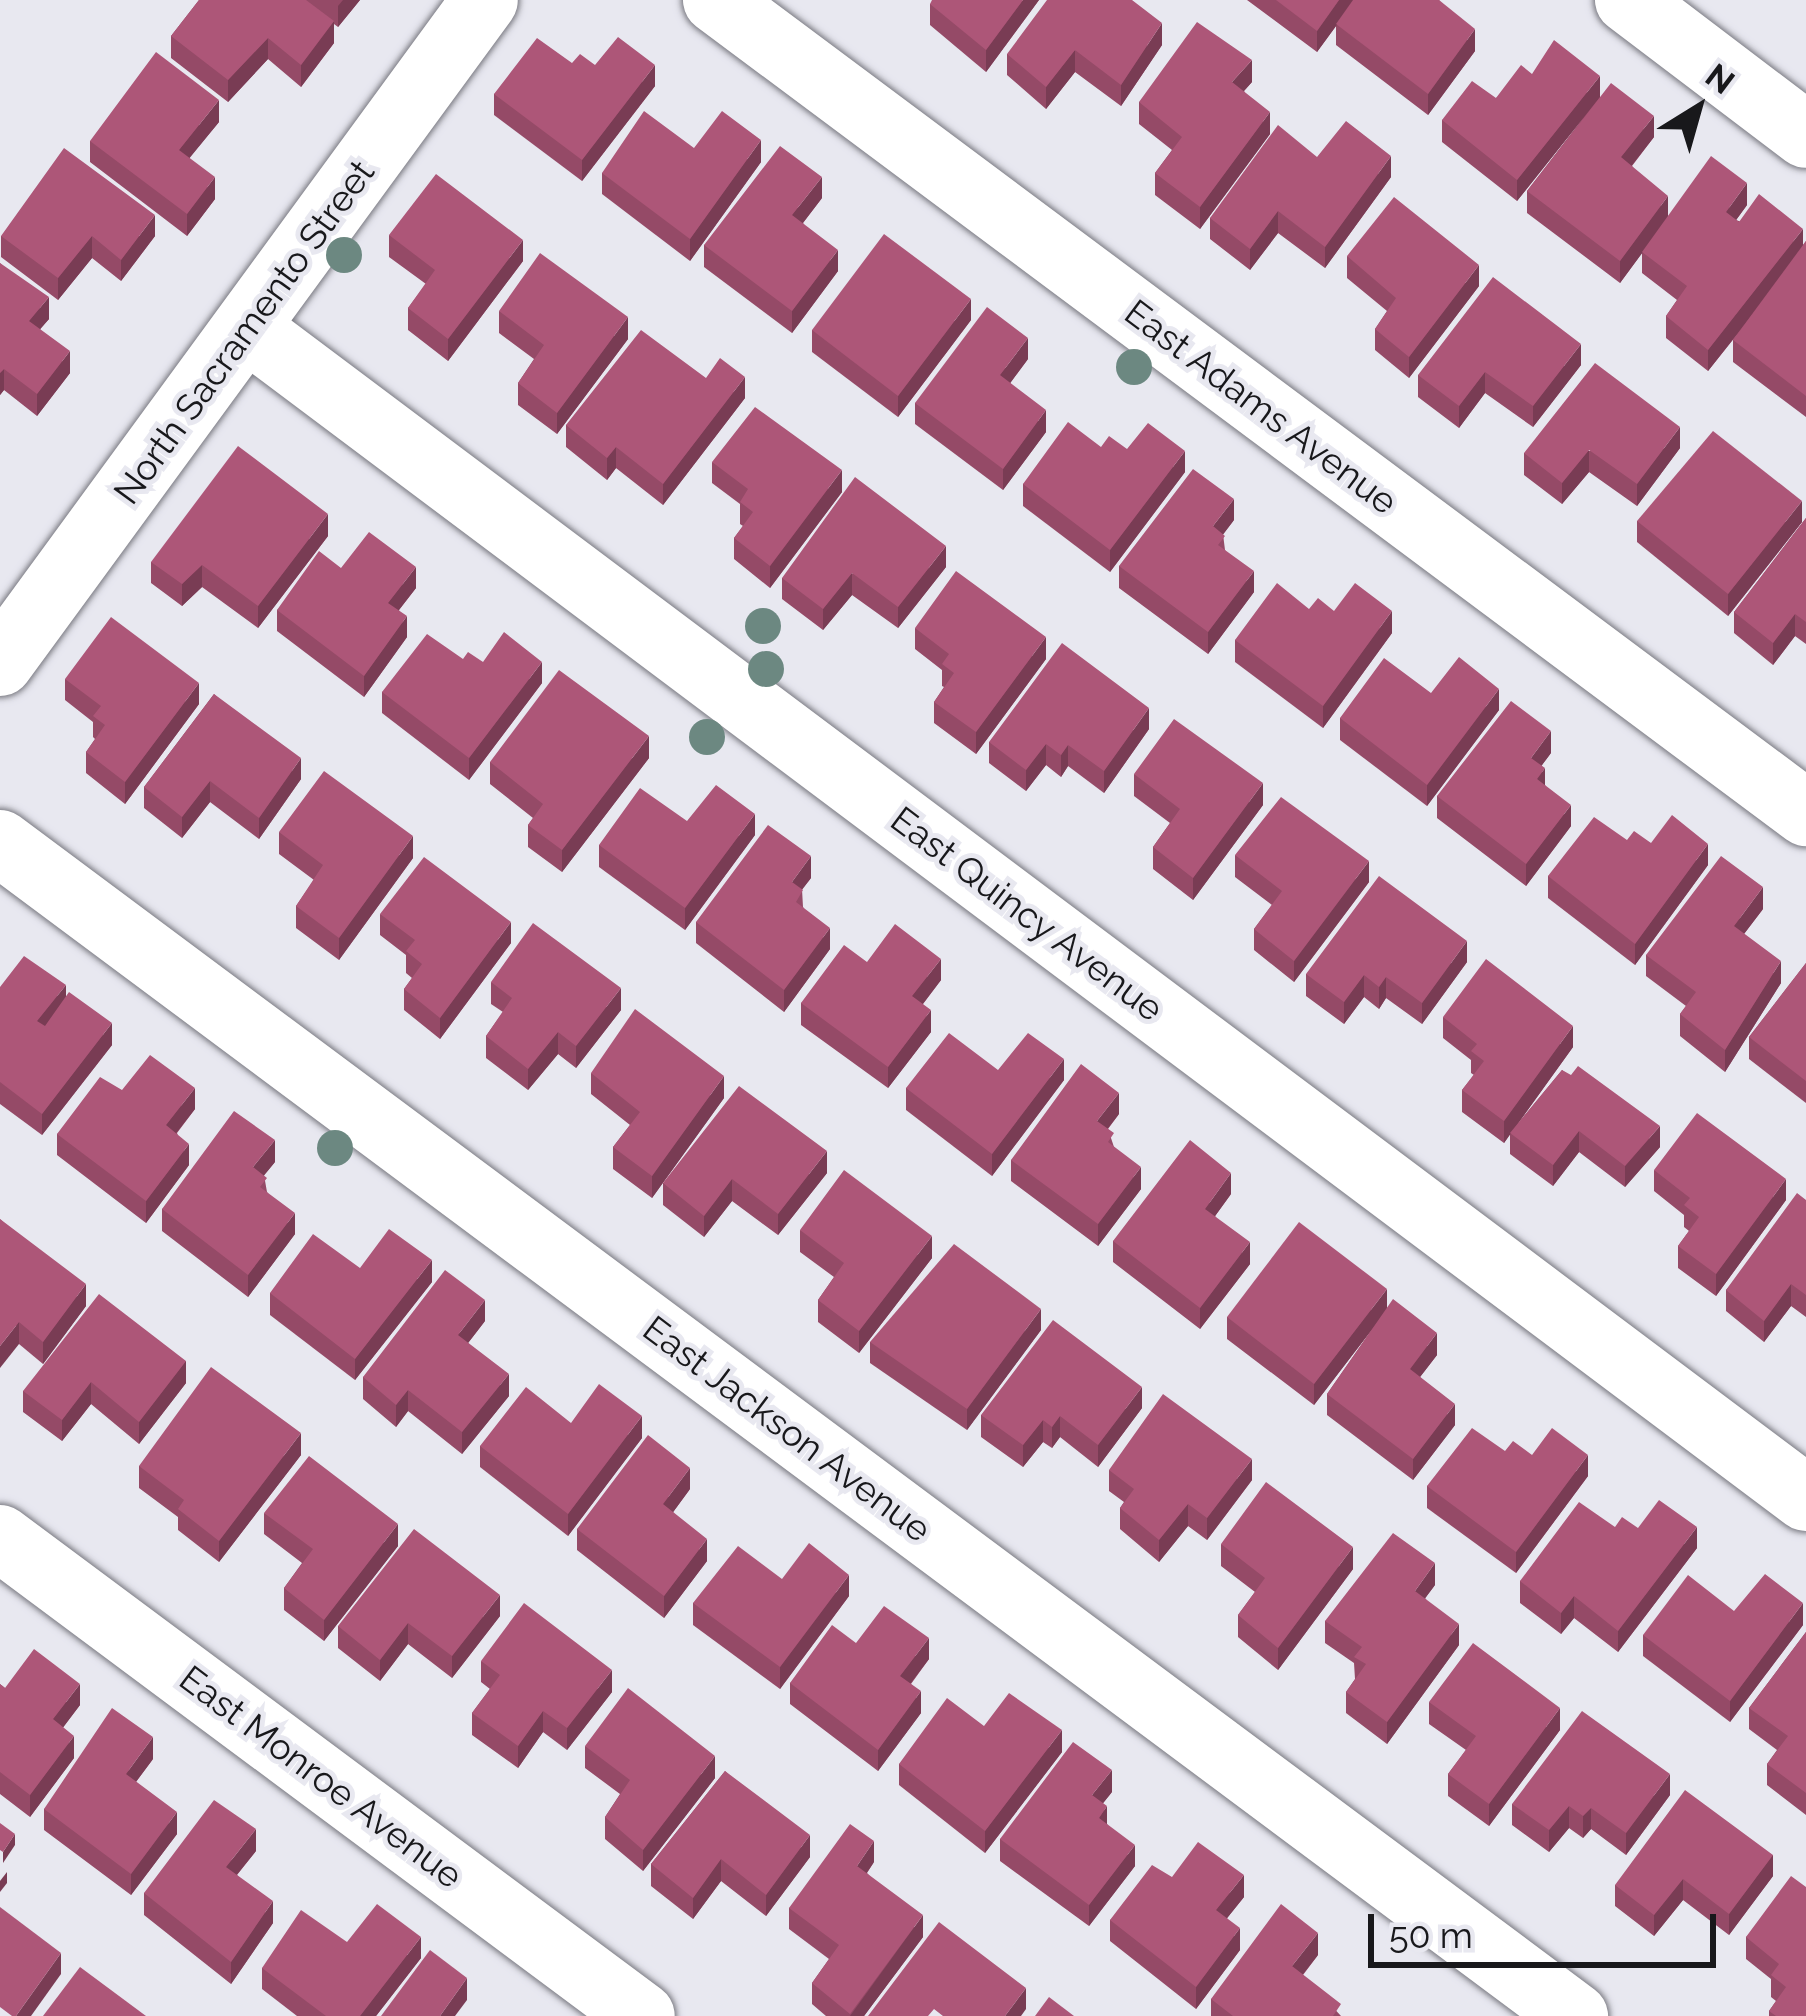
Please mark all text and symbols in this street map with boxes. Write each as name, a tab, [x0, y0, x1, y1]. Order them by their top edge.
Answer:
north arrow	[1638, 48, 1758, 168]
text: N	[1698, 56, 1742, 102]
street label: North Sacramento Street	[105, 152, 383, 512]
street label: East Adams Avenue	[1115, 290, 1407, 524]
street label: East Quincy Avenue	[882, 797, 1172, 1031]
street label: East Jackson Avenue	[634, 1306, 940, 1552]
street label: East Monroe Avenue	[171, 1656, 471, 1898]
scale bar	[1374, 1890, 1722, 1964]
text: 50 m	[1389, 1914, 1473, 1956]

